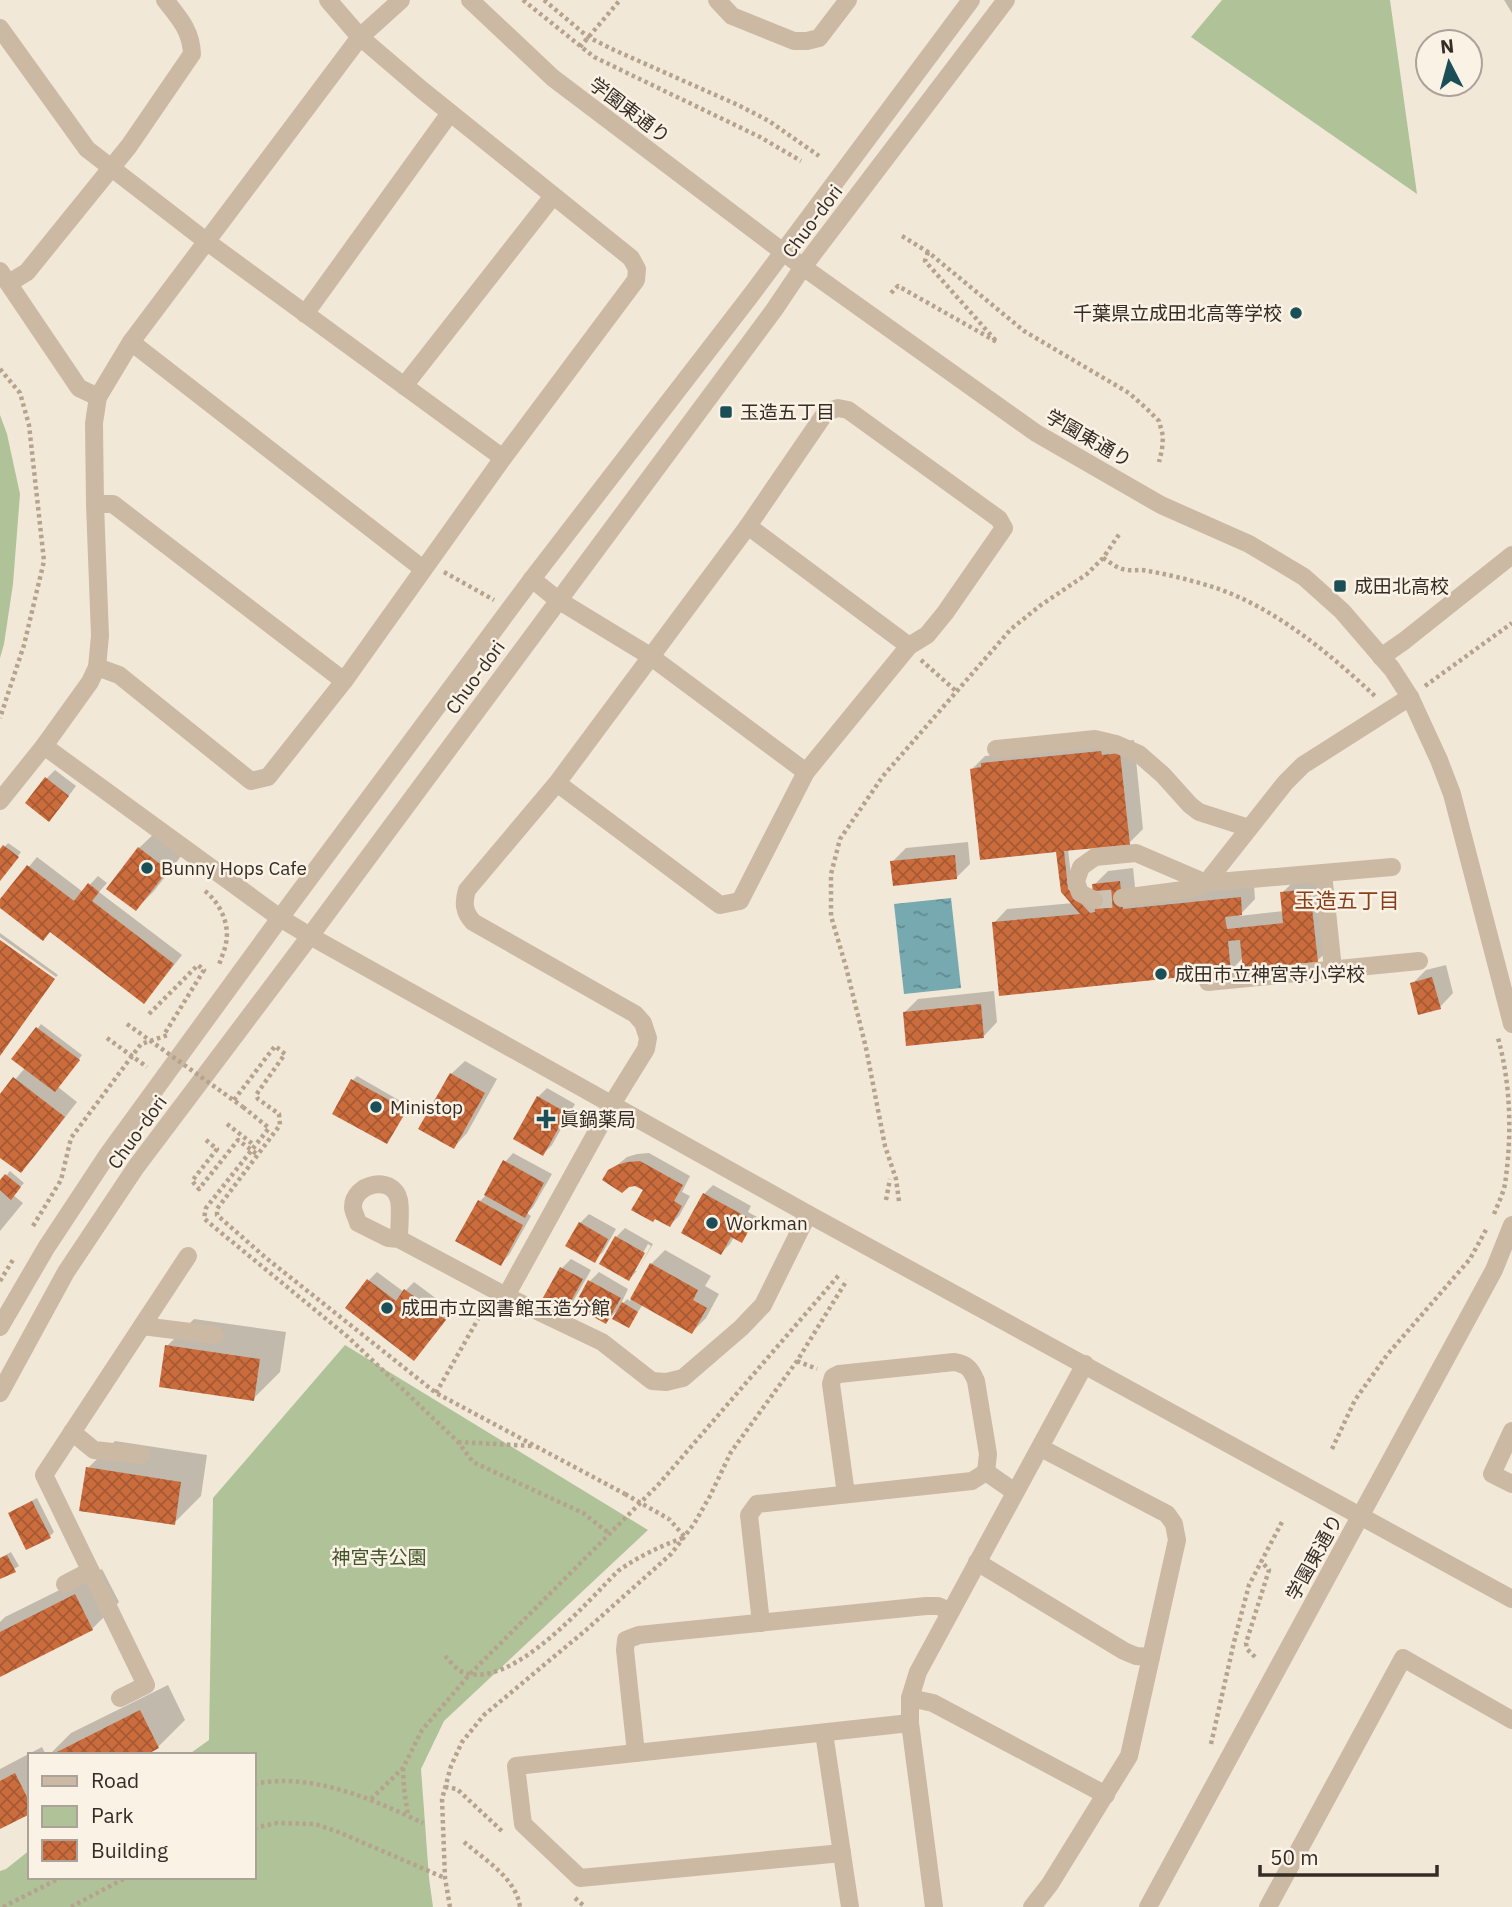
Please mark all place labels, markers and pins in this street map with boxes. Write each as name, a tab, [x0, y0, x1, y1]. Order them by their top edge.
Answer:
place label: 千葉県立成田北高等学校	[1073, 301, 1282, 325]
marker: 千葉県立成田北高等学校	[1288, 305, 1304, 321]
place label: 玉造五丁目	[740, 400, 835, 424]
marker: 玉造五丁目	[718, 404, 734, 420]
place label: 成田北高校	[1354, 574, 1449, 598]
marker: 成田北高校	[1332, 578, 1348, 594]
place label: Bunny Hops Cafe	[161, 856, 307, 880]
marker: Bunny Hops Cafe	[139, 860, 155, 876]
place label: 成田市立神宮寺小学校	[1175, 962, 1365, 986]
marker: 成田市立神宮寺小学校	[1153, 966, 1169, 982]
place label: Ministop	[390, 1095, 463, 1119]
marker: Ministop	[368, 1099, 384, 1115]
place label: 眞鍋薬局	[560, 1107, 636, 1131]
marker: 眞鍋薬局	[538, 1111, 554, 1127]
place label: Workman	[726, 1211, 808, 1235]
marker: Workman	[704, 1215, 720, 1231]
place label: 成田市立図書館玉造分館	[401, 1296, 610, 1320]
marker: 成田市立図書館玉造分館	[379, 1300, 395, 1316]

